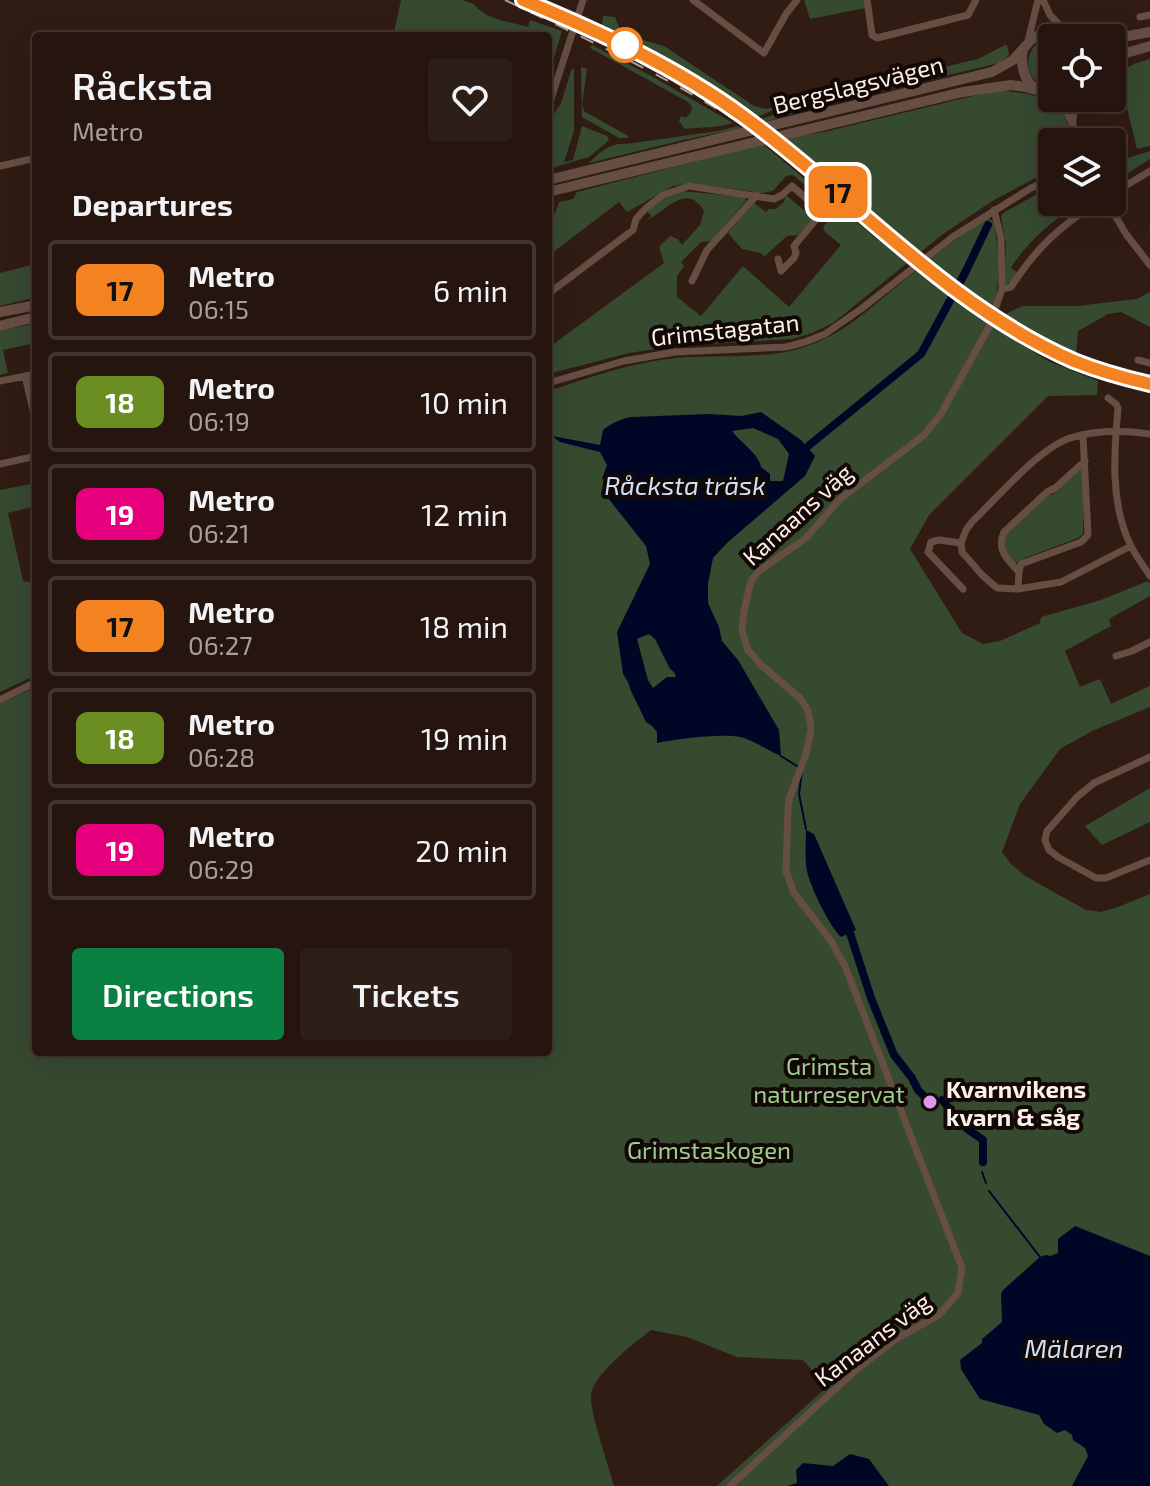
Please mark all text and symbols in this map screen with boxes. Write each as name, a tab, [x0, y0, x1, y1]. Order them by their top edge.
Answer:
map controls	[1038, 24, 1126, 216]
button: locate	[1038, 24, 1126, 112]
unlabelled marker	[608, 28, 642, 62]
street label: Bergslagsvägen	[770, 49, 946, 119]
button: heart	[428, 58, 512, 142]
text: Råcksta	[72, 62, 213, 108]
text: Metro	[72, 115, 144, 146]
button: layers	[1038, 128, 1126, 216]
line badge: 17	[802, 166, 874, 218]
text: 17	[825, 175, 851, 209]
text: Departures	[72, 186, 233, 222]
text: Metro	[188, 257, 275, 293]
text: 6 min	[433, 272, 508, 308]
text: 17	[107, 273, 133, 307]
text: 06:15	[188, 293, 249, 324]
street label: Grimstagatan	[649, 307, 801, 351]
text: Metro	[188, 369, 275, 405]
text: 10 min	[420, 384, 508, 420]
text: 18	[105, 385, 135, 419]
text: 06:19	[188, 405, 250, 436]
street label: Kanaans väg	[736, 457, 858, 571]
water label: Råcksta träsk	[604, 469, 766, 500]
text: Metro	[188, 481, 275, 517]
text: 12 min	[421, 496, 508, 532]
text: 19	[106, 497, 134, 531]
text: 06:21	[188, 517, 250, 548]
text: Metro	[188, 593, 275, 629]
text: 18 min	[420, 608, 508, 644]
text: 17	[107, 609, 133, 643]
text: 06:27	[188, 629, 253, 660]
text: Metro	[188, 705, 275, 741]
text: 19 min	[421, 720, 508, 756]
text: 18	[105, 721, 135, 755]
text: 06:28	[188, 741, 255, 772]
text: Metro	[188, 817, 275, 853]
text: 20 min	[415, 832, 508, 868]
text: 19	[106, 833, 134, 867]
text: 06:29	[188, 853, 254, 884]
button: Directions	[72, 948, 284, 1040]
button: Tickets	[300, 948, 512, 1040]
park label: Grimsta naturreservat	[753, 1051, 905, 1108]
place label: Kvarnvikens kvarn & såg	[946, 1074, 1086, 1131]
marker: Kvarnvikens kvarn & såg	[921, 1093, 939, 1111]
park label: Grimstaskogen	[627, 1135, 791, 1164]
street label: Kanaans väg	[808, 1286, 936, 1392]
water label: Mälaren	[1024, 1332, 1124, 1363]

